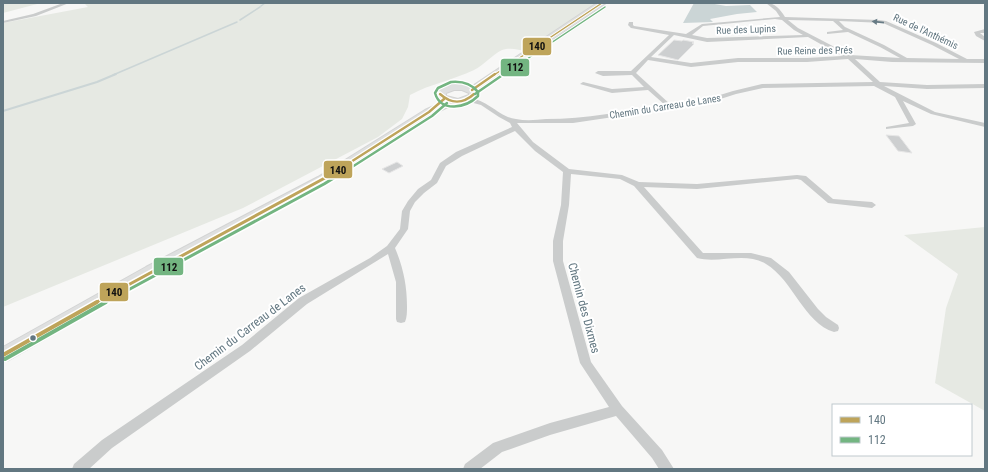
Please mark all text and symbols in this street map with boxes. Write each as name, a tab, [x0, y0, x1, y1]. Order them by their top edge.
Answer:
street label: Rue de l'Anthémis	[892, 12, 960, 51]
one-way arrow	[872, 18, 885, 25]
street label: Rue des Lupins	[716, 23, 776, 36]
line badge: 140	[522, 37, 552, 56]
text: 140	[529, 40, 546, 53]
street label: Rue Reine des Prés	[777, 44, 853, 57]
line badge: 112	[500, 58, 530, 77]
text: 112	[507, 61, 524, 74]
street label: Chemin du Carreau de Lanes	[608, 92, 722, 121]
line badge: 140	[323, 160, 353, 179]
text: 140	[330, 164, 347, 177]
line badge: 112	[153, 257, 184, 276]
text: 112	[161, 261, 178, 274]
street label: Chemin des Dixmes	[565, 261, 603, 355]
street label: Chemin du Carreau de Lanes	[192, 281, 308, 373]
line badge: 140	[99, 282, 129, 302]
text: 140	[106, 286, 123, 299]
unlabelled marker	[28, 333, 38, 343]
legend	[832, 404, 972, 456]
text: 140	[868, 413, 886, 427]
text: 112	[868, 433, 886, 447]

